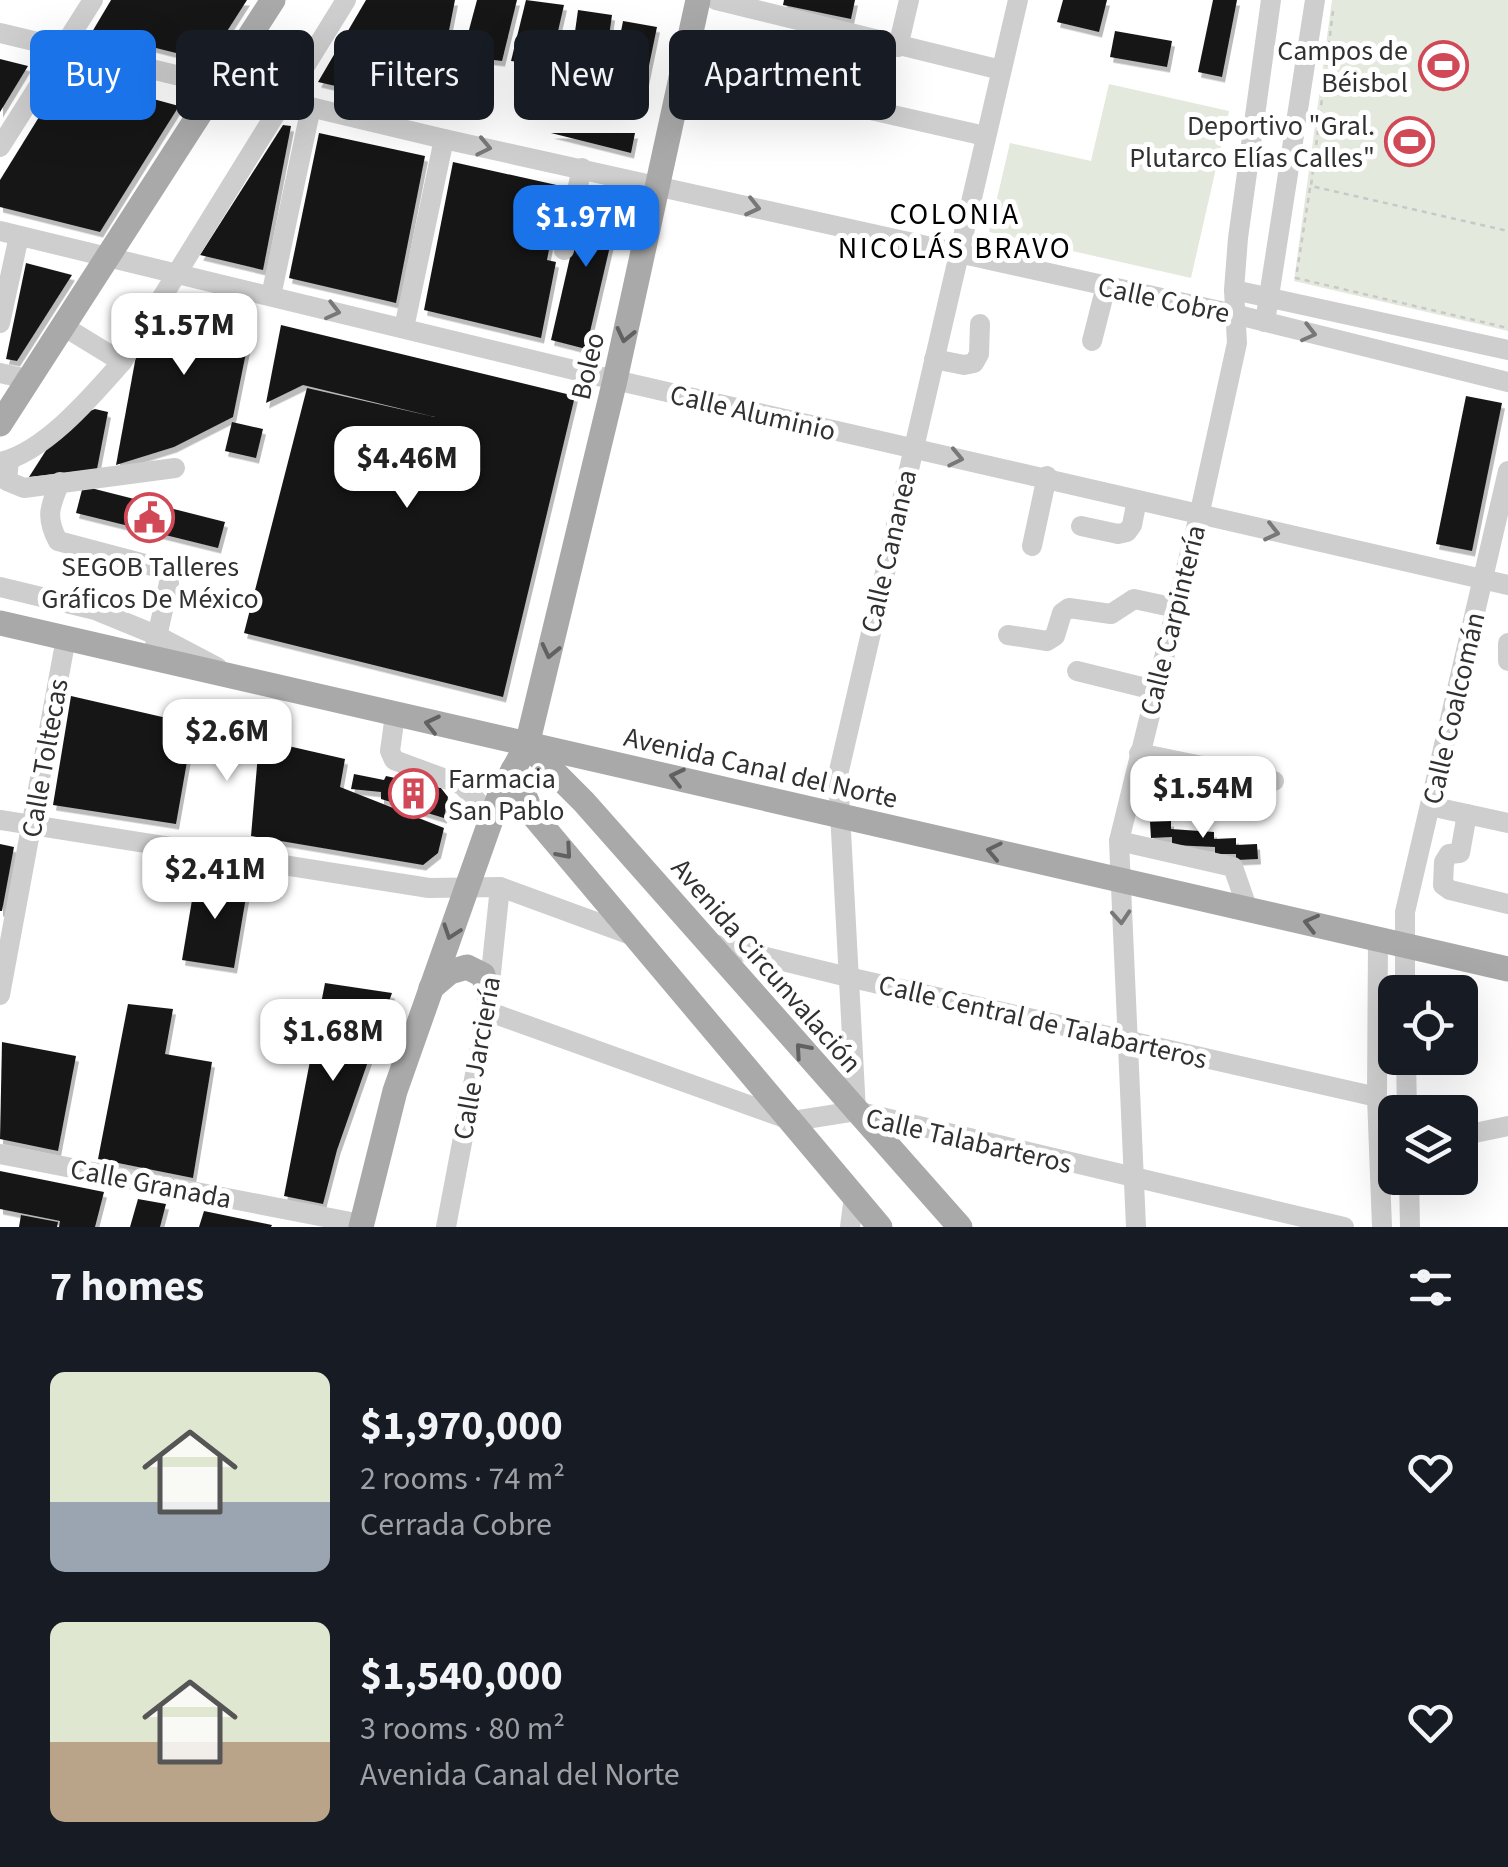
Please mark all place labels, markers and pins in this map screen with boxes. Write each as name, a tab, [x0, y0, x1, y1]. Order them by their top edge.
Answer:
place label: Campos de Béisbol	[1277, 31, 1408, 103]
sports icon: Campos de Béisbol	[1417, 40, 1469, 92]
place label: Deportivo "Gral. Plutarco Elías Calles"	[1129, 106, 1375, 178]
sports icon: Deportivo "Gral. Plutarco Elías Calles"	[1384, 115, 1436, 167]
pin: $1.97M	[505, 185, 667, 270]
pin: $1.57M	[103, 293, 265, 378]
pin: $4.46M	[326, 426, 488, 511]
public building icon: SEGOB Talleres Gráficos De México	[124, 492, 176, 544]
place label: SEGOB Talleres Gráficos De México	[41, 547, 259, 619]
pin: $2.6M	[157, 699, 297, 784]
pin: $1.54M	[1122, 756, 1284, 841]
place label: Farmacia San Pablo	[448, 759, 565, 831]
building icon: Farmacia San Pablo	[387, 768, 439, 820]
pin: $2.41M	[134, 837, 296, 922]
pin: $1.68M	[252, 999, 414, 1084]

